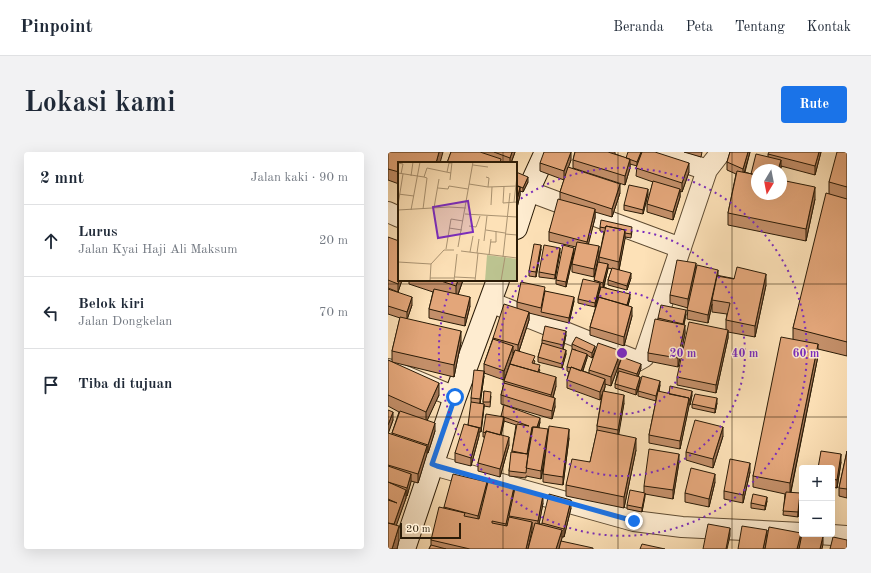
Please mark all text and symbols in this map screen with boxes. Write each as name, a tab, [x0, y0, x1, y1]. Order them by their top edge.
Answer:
text: Pinpoint	[20, 18, 93, 37]
text: Beranda	[613, 20, 664, 34]
text: Peta	[686, 20, 713, 34]
text: Tentang	[735, 20, 785, 34]
text: Kontak	[807, 20, 851, 34]
button: Rute	[781, 86, 847, 123]
text: Lokasi kami	[24, 90, 176, 118]
inset map	[398, 162, 517, 281]
north arrow	[751, 164, 787, 200]
text: 2 mnt	[40, 170, 84, 187]
text: Jalan kaki · 90 m	[251, 171, 348, 184]
text: Lurus	[78, 225, 118, 240]
icon: ahead	[40, 230, 62, 252]
text: 20 m	[319, 234, 348, 247]
text: Jalan Kyai Haji Ali Maksum	[78, 243, 237, 256]
text: Belok kiri	[78, 297, 144, 312]
icon: left	[40, 302, 62, 324]
text: 70 m	[319, 306, 348, 319]
text: Jalan Dongkelan	[78, 315, 172, 328]
centre of rings	[615, 346, 629, 360]
text: 20 m	[670, 348, 697, 360]
text: 40 m	[732, 348, 759, 360]
text: 60 m	[793, 348, 820, 360]
icon: arrive	[40, 374, 62, 396]
text: Tiba di tujuan	[78, 377, 172, 392]
route start	[446, 388, 464, 406]
map controls	[799, 465, 835, 537]
button: +	[799, 465, 835, 501]
button: −	[799, 501, 835, 537]
route end	[625, 512, 643, 530]
scale bar	[400, 521, 461, 540]
text: 20 m	[406, 524, 431, 535]

